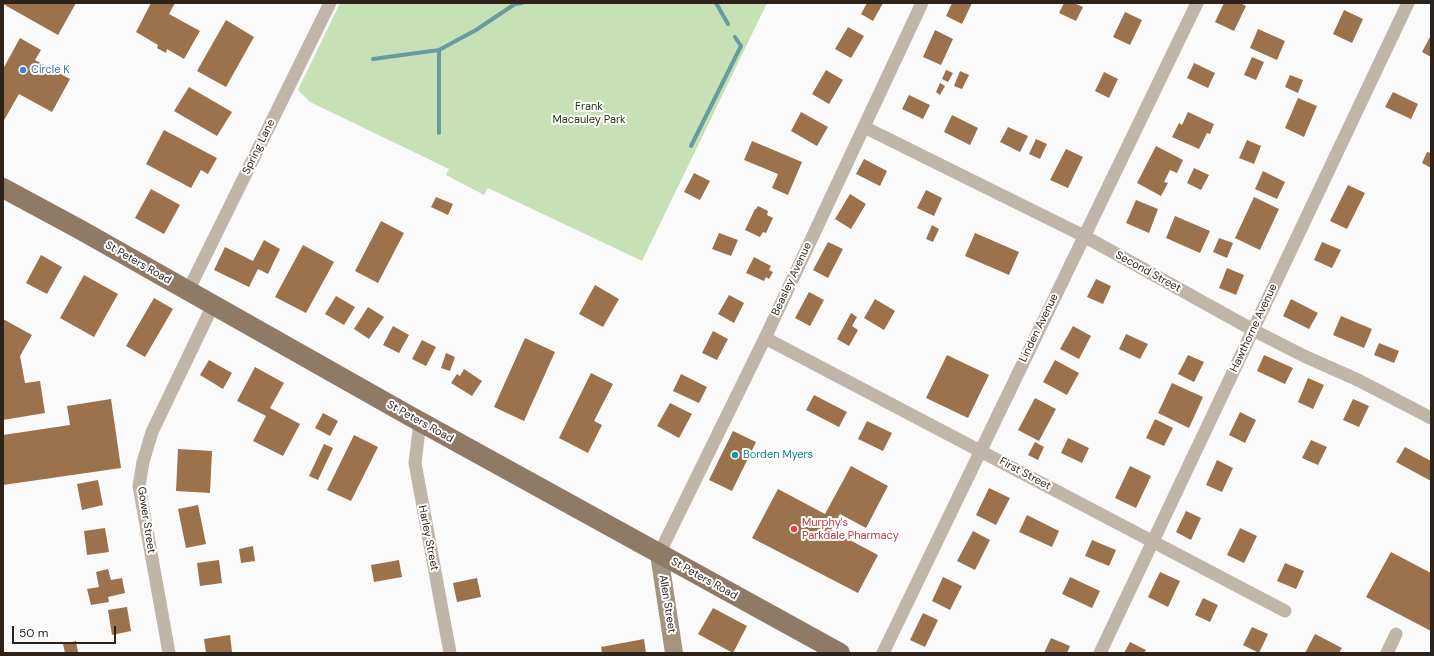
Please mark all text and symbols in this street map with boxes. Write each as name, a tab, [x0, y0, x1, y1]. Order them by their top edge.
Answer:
place label: Circle K	[31, 63, 70, 77]
marker: Circle K	[18, 65, 28, 75]
park label: Frank Macauley Park	[552, 100, 626, 126]
street label: Spring Lane	[240, 117, 278, 177]
street label: St Peters Road	[103, 239, 173, 287]
street label: Beasley Avenue	[769, 240, 815, 318]
street label: Second Street	[1113, 249, 1183, 295]
street label: Hawthorne Avenue	[1228, 282, 1280, 374]
street label: Linden Avenue	[1017, 292, 1061, 364]
street label: St Peters Road	[384, 398, 456, 446]
place label: Borden Myers	[743, 448, 813, 462]
marker: Borden Myers	[730, 450, 740, 460]
street label: First Street	[997, 455, 1053, 493]
street label: Gower Street	[134, 486, 158, 554]
street label: Harley Street	[415, 504, 441, 572]
place label: Murphy's Parkdale Pharmacy	[802, 516, 899, 542]
marker: Murphy's Parkdale Pharmacy	[789, 524, 799, 534]
street label: St Peters Road	[668, 555, 740, 603]
street label: Allen Street	[656, 574, 678, 634]
scale bar	[14, 618, 118, 644]
text: 50 m	[19, 625, 48, 641]

